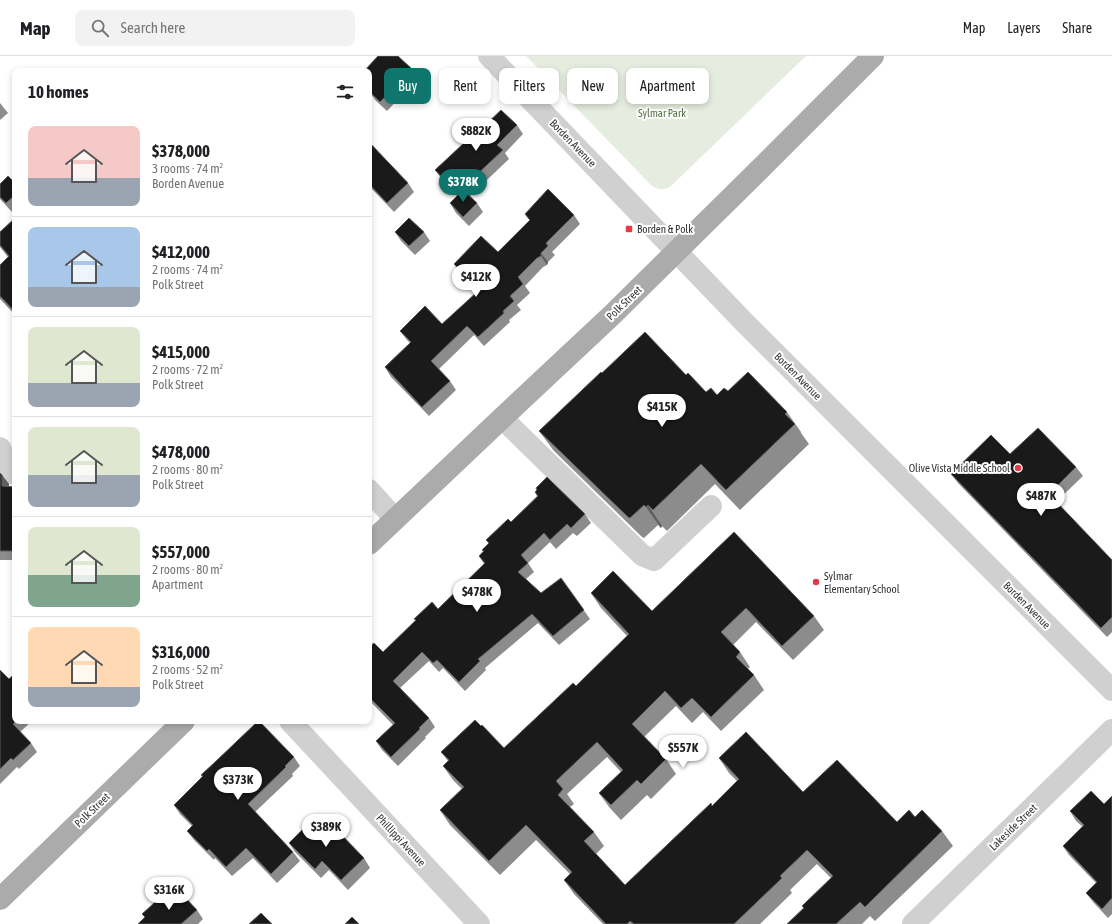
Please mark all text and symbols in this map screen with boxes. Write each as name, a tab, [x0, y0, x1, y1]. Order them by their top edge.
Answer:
search box	[75, 10, 355, 46]
text: Map	[20, 17, 51, 39]
icon: search	[89, 17, 111, 39]
text: Search here	[121, 19, 185, 36]
text: Map	[963, 20, 985, 36]
text: Layers	[1007, 20, 1040, 36]
text: Share	[1062, 20, 1092, 36]
chip: Buy	[384, 68, 431, 104]
chip: Rent	[439, 68, 491, 104]
chip: Filters	[499, 68, 559, 104]
chip: New	[567, 68, 618, 104]
chip: Apartment	[626, 68, 709, 104]
icon: filters	[334, 81, 356, 103]
text: 10 homes	[28, 82, 89, 102]
park label: Sylmar Park	[638, 107, 686, 119]
street label: Borden Avenue	[547, 117, 599, 169]
pin: $882K	[448, 118, 504, 152]
text: $882K	[461, 123, 491, 138]
text: $378,000	[152, 141, 210, 161]
icon: home	[60, 142, 108, 190]
text: 3 rooms · 74 m²	[152, 161, 223, 176]
pin: $378K	[435, 169, 491, 203]
text: $378K	[448, 174, 478, 189]
text: Borden Avenue	[152, 176, 224, 191]
place label: Borden & Polk	[637, 223, 693, 235]
marker: Borden & Polk	[624, 224, 634, 234]
text: $412,000	[152, 242, 210, 262]
icon: home	[60, 243, 108, 291]
text: 2 rooms · 74 m²	[152, 262, 223, 277]
pin: $412K	[448, 264, 504, 298]
text: $412K	[461, 269, 491, 284]
text: Polk Street	[152, 277, 204, 292]
street label: Polk Street	[604, 283, 644, 323]
text: $415,000	[152, 342, 210, 362]
icon: home	[60, 343, 108, 391]
street label: Borden Avenue	[772, 350, 824, 402]
text: 2 rooms · 72 m²	[152, 362, 223, 377]
text: Polk Street	[152, 377, 204, 392]
pin: $415K	[634, 394, 690, 428]
text: $415K	[647, 399, 677, 414]
text: $478,000	[152, 442, 210, 462]
icon: home	[60, 443, 108, 491]
text: 2 rooms · 80 m²	[152, 462, 223, 477]
place label: Olive Vista Middle School	[909, 462, 1010, 474]
marker: Olive Vista Middle School	[1013, 463, 1023, 473]
text: Polk Street	[152, 477, 204, 492]
pin: $487K	[1013, 483, 1069, 517]
text: $487K	[1026, 488, 1056, 503]
text: $557,000	[152, 542, 210, 562]
icon: home	[60, 543, 108, 591]
text: 2 rooms · 80 m²	[152, 562, 223, 577]
place label: Sylmar Elementary School	[824, 570, 900, 595]
text: Apartment	[152, 577, 203, 592]
marker: Sylmar Elementary School	[811, 577, 821, 587]
pin: $478K	[449, 579, 505, 613]
street label: Borden Avenue	[1001, 579, 1053, 631]
text: $478K	[462, 584, 492, 599]
text: $316,000	[152, 642, 210, 662]
icon: home	[60, 643, 108, 691]
text: 2 rooms · 52 m²	[152, 662, 223, 677]
text: Polk Street	[152, 677, 204, 692]
pin: $557K	[655, 735, 711, 769]
text: $557K	[668, 740, 698, 755]
pin: $373K	[210, 767, 266, 801]
text: $373K	[223, 772, 253, 787]
street label: Polk Street	[72, 790, 112, 830]
street label: Lakeside Street	[987, 801, 1039, 853]
street label: Phillippi Avenue	[374, 812, 428, 868]
pin: $389K	[298, 814, 354, 848]
text: $389K	[311, 819, 341, 834]
pin: $316K	[141, 877, 197, 911]
text: $316K	[154, 882, 184, 897]

